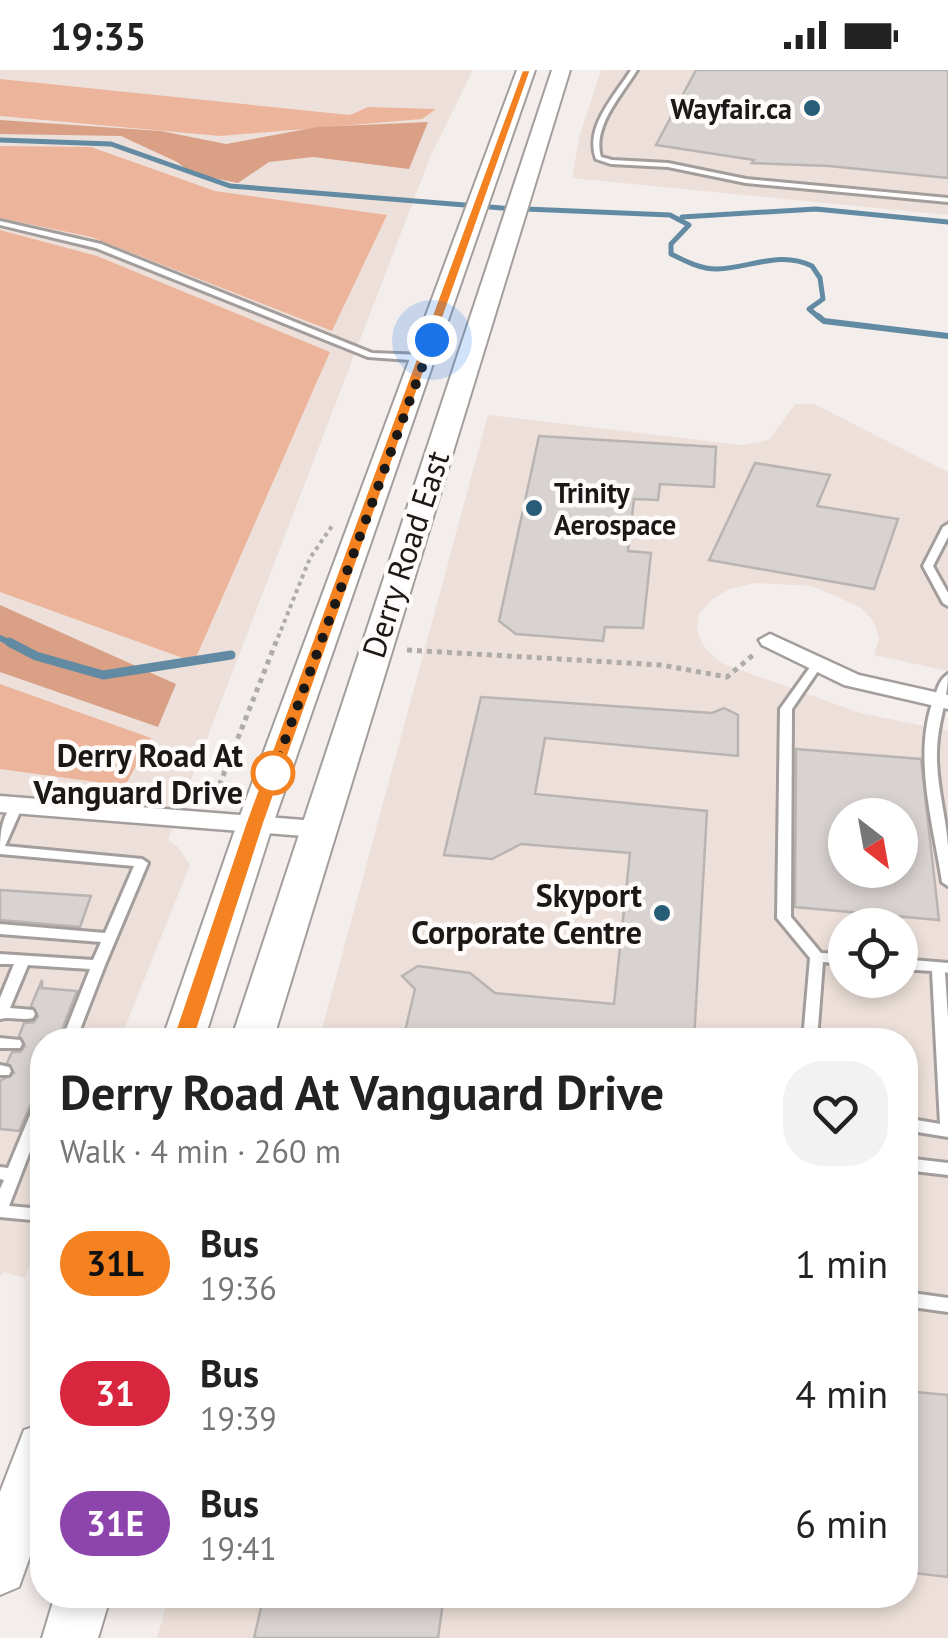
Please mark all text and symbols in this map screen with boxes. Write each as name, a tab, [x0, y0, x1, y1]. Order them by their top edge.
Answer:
text: 19:35	[50, 11, 146, 60]
place label: Wayfair.ca	[670, 90, 792, 127]
marker: Wayfair.ca	[801, 97, 823, 119]
your location	[407, 315, 457, 365]
street label: Derry Road East	[352, 445, 458, 663]
place label: Trinity Aerospace	[554, 474, 676, 543]
marker: Trinity Aerospace	[523, 497, 545, 519]
place label: Derry Road At Vanguard Drive	[33, 734, 244, 813]
marker: Derry Road At Vanguard Drive	[252, 752, 294, 794]
north arrow	[828, 798, 918, 888]
map controls	[828, 798, 918, 998]
place label: Skyport Corporate Centre	[411, 874, 643, 953]
marker: Skyport Corporate Centre	[651, 902, 673, 924]
button: locate	[828, 908, 918, 998]
text: Derry Road At Vanguard Drive	[60, 1061, 664, 1123]
button: heart	[783, 1061, 888, 1166]
text: Walk · 4 min · 260 m	[60, 1130, 341, 1172]
text: Bus	[200, 1218, 259, 1267]
text: 1 min	[795, 1239, 888, 1288]
text: 31L	[86, 1240, 144, 1286]
text: 19:36	[200, 1267, 277, 1309]
text: Bus	[200, 1348, 259, 1397]
text: 4 min	[795, 1369, 888, 1418]
text: 31	[95, 1370, 135, 1416]
text: 19:39	[200, 1397, 277, 1439]
text: Bus	[200, 1478, 259, 1527]
text: 6 min	[795, 1499, 888, 1548]
text: 31E	[86, 1500, 144, 1546]
text: 19:41	[200, 1527, 277, 1569]

